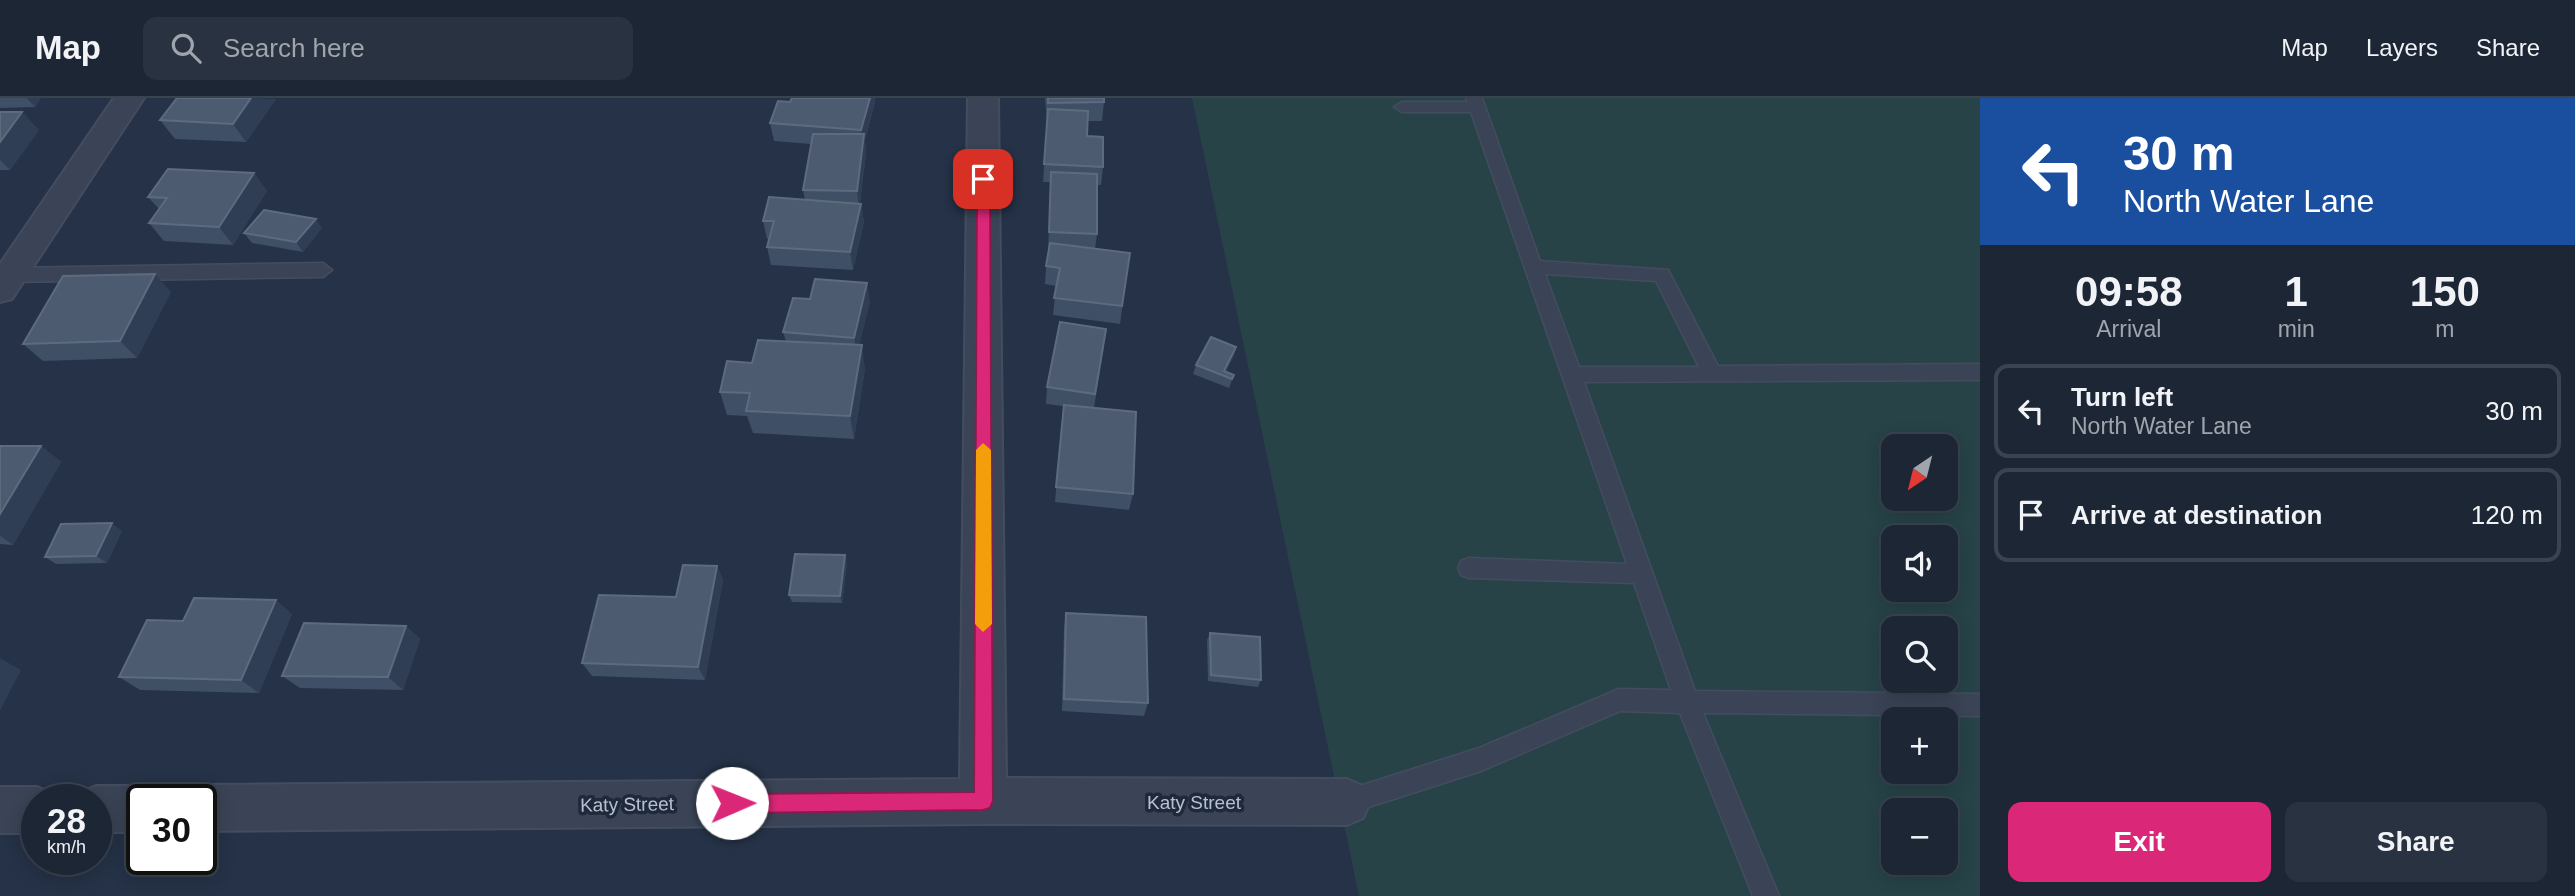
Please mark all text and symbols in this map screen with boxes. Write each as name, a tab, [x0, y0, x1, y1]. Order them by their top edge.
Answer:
search box	[143, 17, 633, 80]
text: Map	[35, 29, 101, 66]
icon: search	[167, 29, 205, 67]
text: Search here	[223, 33, 365, 63]
text: Map	[2281, 34, 2328, 61]
text: Layers	[2366, 34, 2438, 61]
text: Share	[2476, 34, 2540, 61]
icon: left	[2008, 126, 2099, 217]
text: 30 m	[2123, 126, 2235, 180]
pin	[953, 149, 1013, 209]
icon: arrive	[964, 160, 1002, 198]
text: North Water Lane	[2123, 183, 2374, 219]
text: 09:58	[2075, 268, 2183, 315]
text: 1	[2284, 268, 2308, 315]
text: 150	[2410, 268, 2480, 315]
text: Arrival	[2096, 316, 2161, 342]
text: min	[2278, 316, 2315, 342]
text: m	[2435, 316, 2454, 342]
text: Turn left	[2071, 382, 2173, 412]
icon: left	[2012, 392, 2050, 430]
text: 30 m	[2485, 396, 2543, 426]
text: North Water Lane	[2071, 413, 2252, 439]
north arrow	[1881, 434, 1958, 511]
map controls	[1881, 434, 1958, 875]
icon: arrive	[2012, 496, 2050, 534]
text: Arrive at destination	[2071, 500, 2322, 530]
text: 120 m	[2471, 500, 2543, 530]
button: sound	[1881, 525, 1958, 602]
button: search	[1881, 616, 1958, 693]
button: +	[1881, 707, 1958, 784]
position arrow	[695, 766, 769, 840]
speed limit sign: 30	[126, 784, 217, 875]
street label: Katy Street	[1147, 792, 1242, 813]
street label: Katy Street	[580, 793, 675, 816]
button: −	[1881, 798, 1958, 875]
text: 28	[47, 801, 86, 840]
button: Exit	[2008, 802, 2271, 882]
button: Share	[2285, 802, 2547, 882]
text: km/h	[47, 837, 86, 857]

